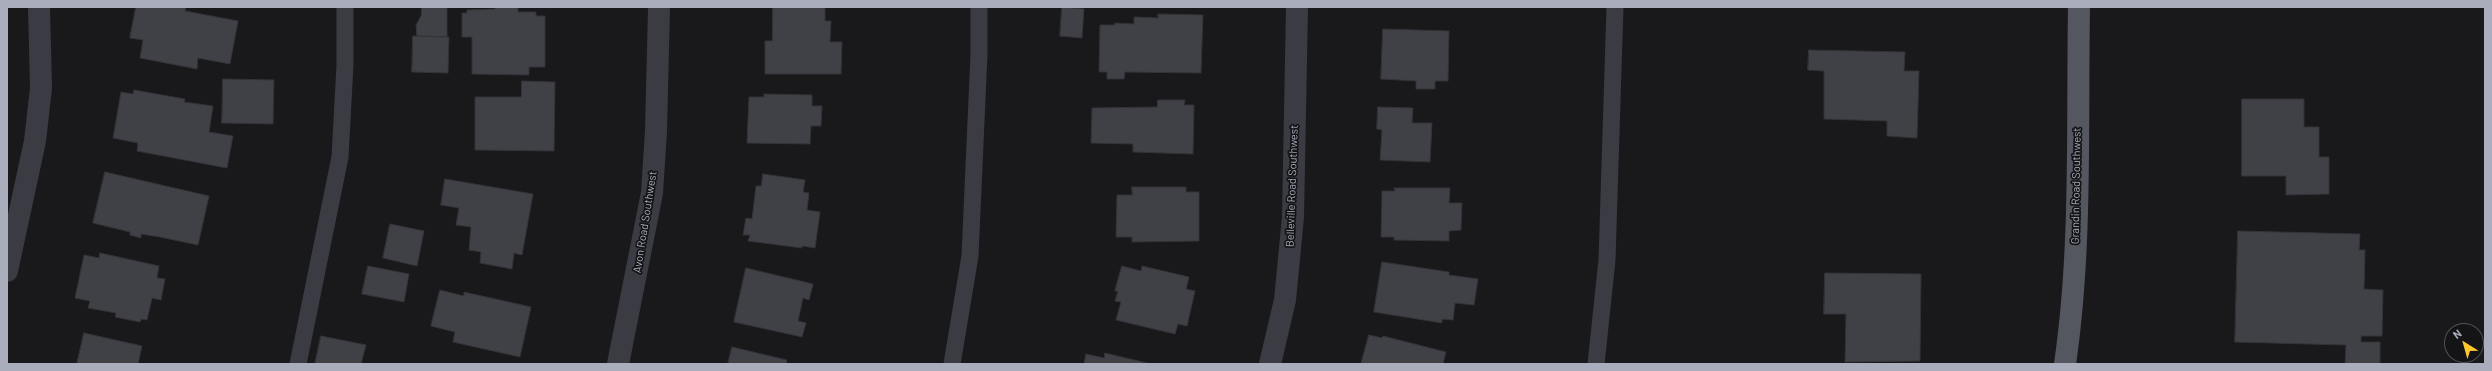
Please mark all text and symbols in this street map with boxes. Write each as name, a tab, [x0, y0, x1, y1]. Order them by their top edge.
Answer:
street label: Belleville Road Southwest	[1283, 125, 1301, 247]
street label: Grandin Road Southwest	[2068, 128, 2084, 244]
street label: Avon Road Southwest	[630, 170, 660, 274]
north arrow	[2444, 323, 2484, 363]
text: N	[2450, 326, 2464, 341]

